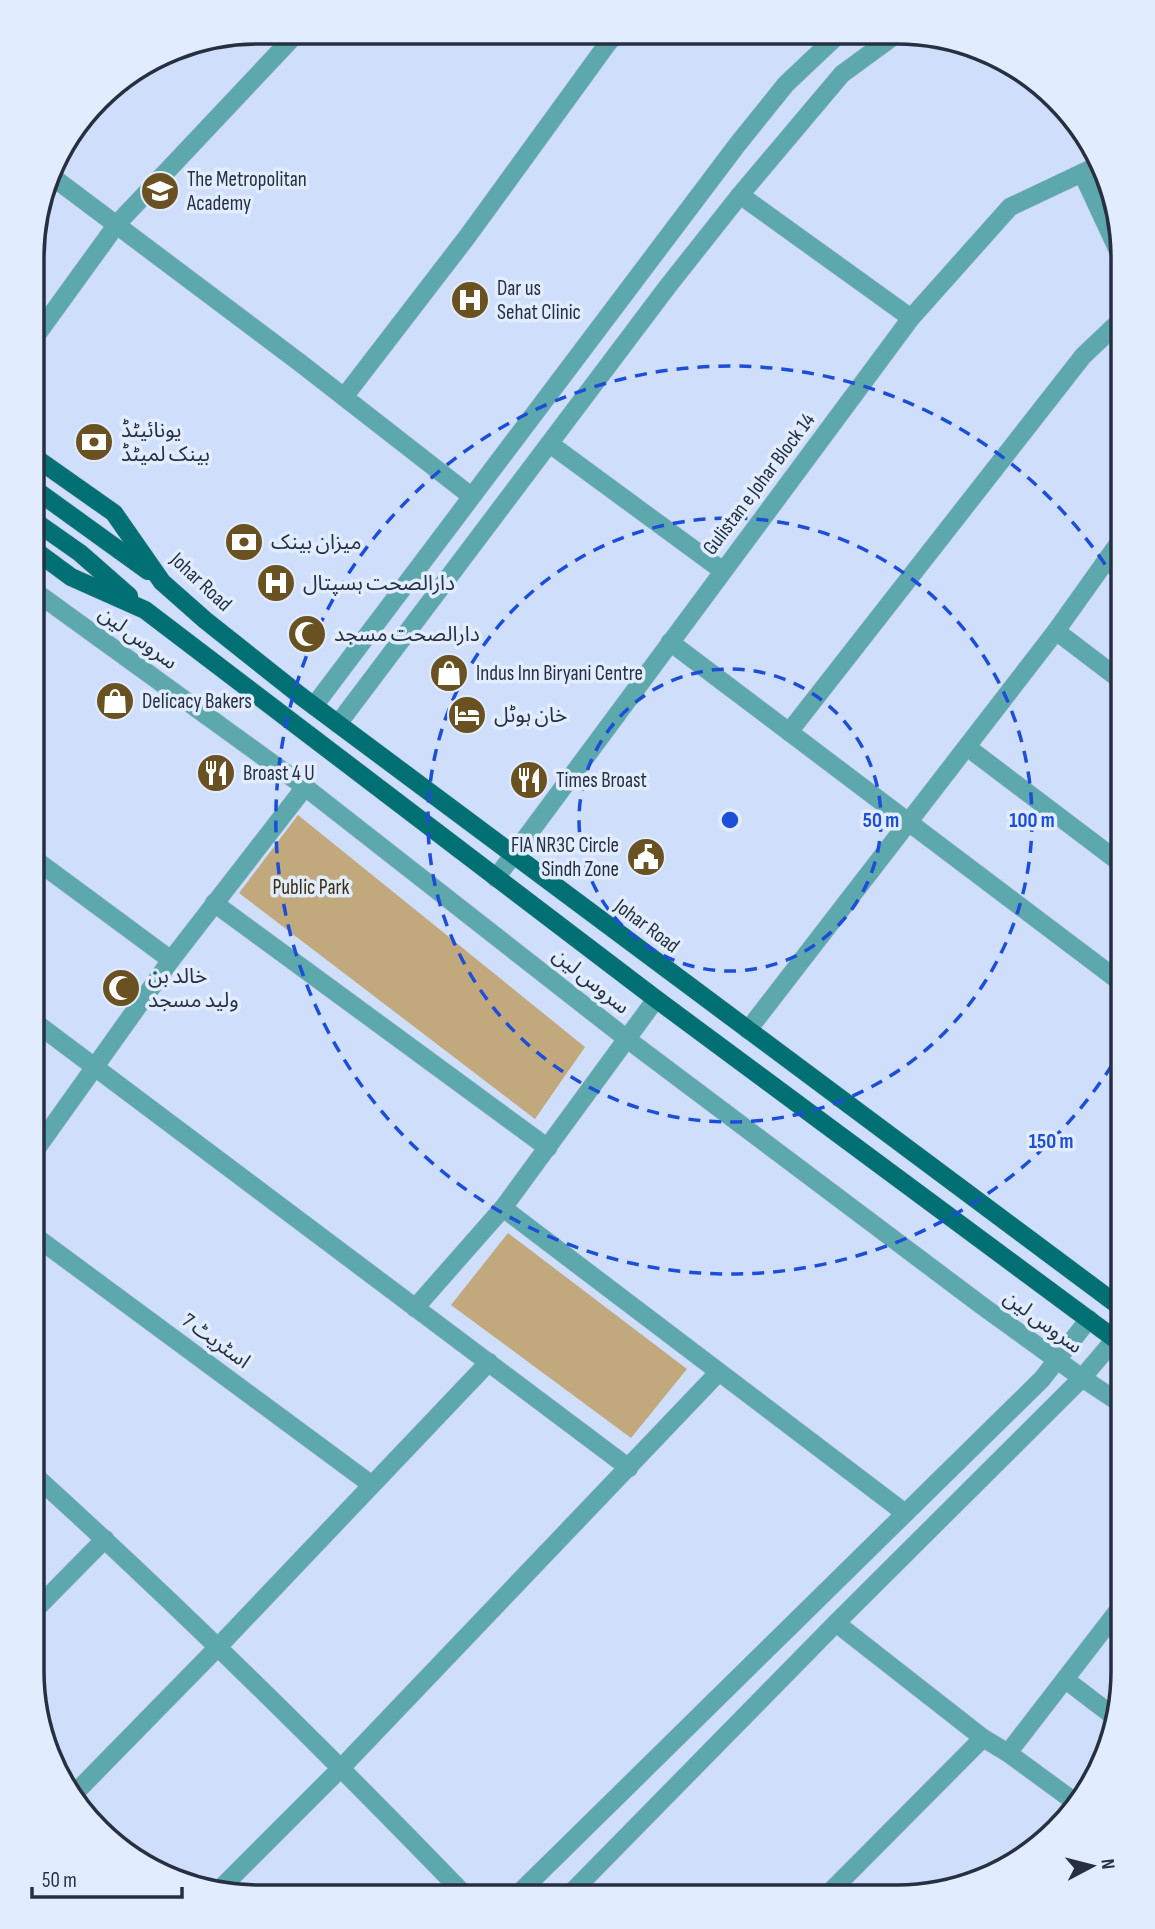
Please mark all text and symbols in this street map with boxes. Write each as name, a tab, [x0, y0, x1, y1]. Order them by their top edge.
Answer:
place label: The Metropolitan Academy	[186, 167, 307, 216]
school or university icon: The Metropolitan Academy	[139, 170, 181, 212]
place label: Dar us Sehat Clinic	[497, 276, 581, 325]
hospital icon: Dar us Sehat Clinic	[449, 279, 491, 321]
street label: Gulistan e Johar Block 14	[698, 408, 821, 560]
place label: یونائیٹڈ بینک لمیٹڈ	[121, 418, 210, 467]
bank icon: یونائیٹڈ بینک لمیٹڈ	[73, 421, 115, 463]
bank icon: میزان بینک	[223, 521, 265, 563]
place label: میزان بینک	[271, 530, 362, 555]
street label: Johar Road	[165, 547, 237, 617]
hospital icon: دارالصحت ہسپتال	[255, 562, 297, 604]
place label: دارالصحت ہسپتال	[303, 571, 455, 596]
street label: سروس لین	[94, 601, 182, 675]
mosque icon: دارالصحت مسجد	[286, 613, 328, 655]
place label: دارالصحت مسجد	[334, 622, 480, 647]
shop icon: Indus Inn Biryani Centre	[428, 652, 470, 694]
place label: Indus Inn Biryani Centre	[476, 661, 643, 686]
shop icon: Delicacy Bakers	[94, 680, 136, 722]
place label: Delicacy Bakers	[142, 689, 252, 714]
hotel icon: خان ہوٹل	[446, 694, 488, 736]
place label: خان ہوٹل	[494, 703, 567, 728]
restaurant icon: Broast 4 U	[195, 752, 237, 794]
restaurant icon: Times Broast	[508, 759, 550, 801]
place label: Broast 4 U	[243, 761, 315, 786]
place label: Times Broast	[556, 768, 647, 793]
centre of rings	[718, 808, 742, 832]
text: 50 m	[863, 808, 899, 833]
text: 100 m	[1009, 808, 1055, 833]
place label: FIA NR3C Circle Sindh Zone	[511, 833, 619, 882]
public building icon: FIA NR3C Circle Sindh Zone	[625, 836, 667, 878]
park label: Public Park	[272, 875, 350, 900]
street label: Johar Road	[609, 893, 684, 958]
street label: سروس لین	[548, 942, 634, 1020]
place label: خالد بن ولید مسجد	[148, 964, 239, 1013]
mosque icon: خالد بن ولید مسجد	[100, 967, 142, 1009]
text: 150 m	[1029, 1129, 1073, 1154]
street label: سروس لین	[999, 1285, 1087, 1359]
street label: اسٹریٹ 7	[177, 1308, 255, 1374]
north arrow	[1057, 1831, 1127, 1901]
scale bar	[32, 1856, 182, 1900]
text: N	[1095, 1858, 1119, 1871]
text: 50 m	[42, 1868, 77, 1893]

